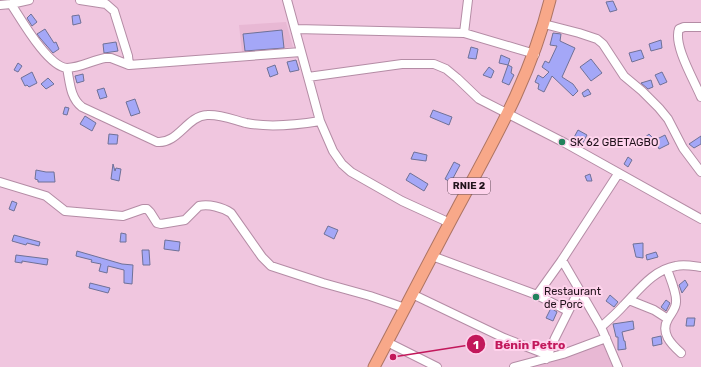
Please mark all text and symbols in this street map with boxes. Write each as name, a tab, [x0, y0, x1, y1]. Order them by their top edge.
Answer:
place label: SK 62 GBETAGBO	[570, 136, 658, 149]
marker: SK 62 GBETAGBO	[557, 137, 567, 147]
road number: RNIE 2	[448, 178, 490, 194]
place label: Restaurant de Porc	[544, 285, 602, 311]
marker: Restaurant de Porc	[531, 292, 541, 302]
callout: Bénin Petro	[466, 332, 573, 356]
text: 1	[473, 338, 479, 352]
text: Bénin Petro	[495, 338, 565, 352]

